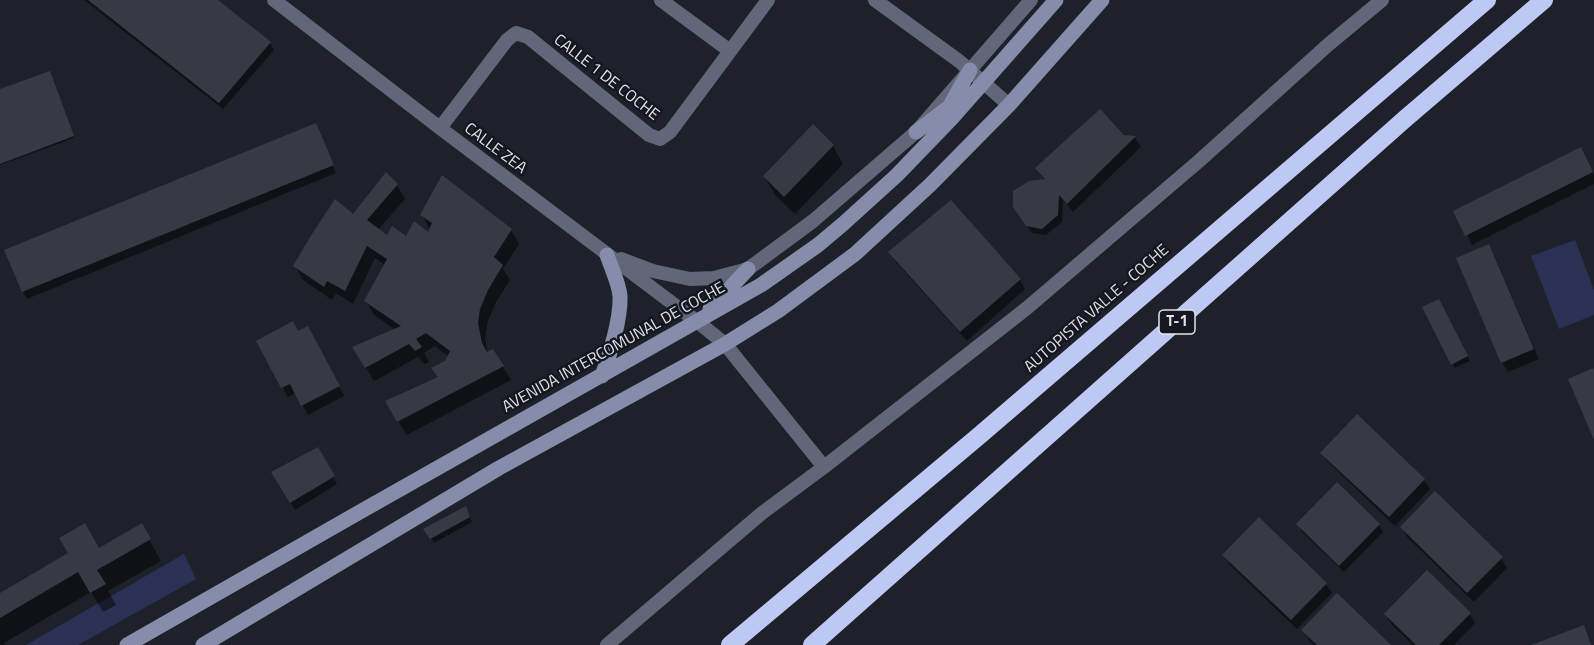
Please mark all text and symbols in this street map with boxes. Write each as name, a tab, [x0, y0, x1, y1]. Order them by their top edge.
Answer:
street label: CALLE 1 DE COCHE	[549, 31, 663, 125]
street label: CALLE ZEA	[460, 119, 530, 179]
street label: AUTOPISTA VALLE - COCHE	[1021, 241, 1173, 377]
street label: AVENIDA INTERCOMUNAL DE COCHE	[499, 279, 729, 417]
road number: T-1	[1159, 310, 1195, 334]

